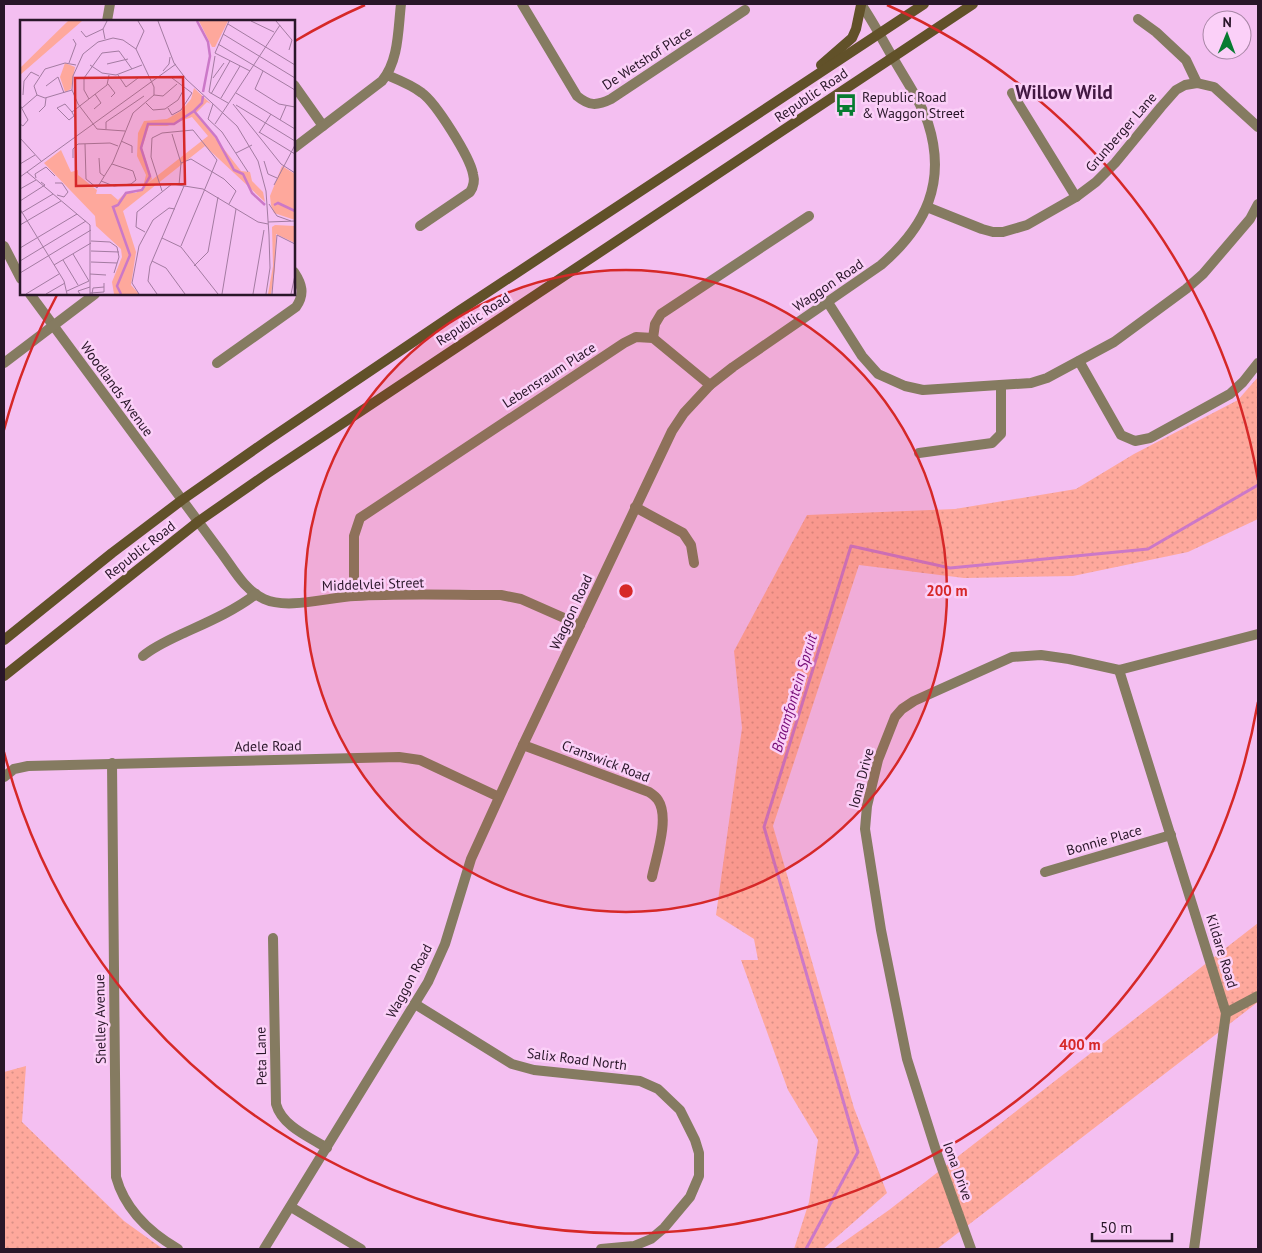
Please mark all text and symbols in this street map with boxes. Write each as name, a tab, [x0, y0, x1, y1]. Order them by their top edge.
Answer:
north arrow	[1202, 10, 1252, 60]
text: N	[1222, 13, 1232, 31]
inset map	[20, 20, 295, 295]
street label: De Wetshof Place	[599, 22, 695, 94]
street label: Republic Road	[771, 64, 851, 126]
district label: Willow Wild	[1015, 80, 1113, 104]
place label: Republic Road & Waggon Street	[862, 88, 965, 122]
street label: Grunberger Lane	[1081, 88, 1161, 176]
bus stop icon: Republic Road & Waggon Street	[833, 92, 859, 118]
street label: Waggon Road	[789, 255, 867, 315]
street label: Republic Road	[433, 288, 513, 350]
street label: Woodlands Avenue	[77, 338, 157, 440]
street label: Lebensraum Place	[499, 338, 599, 412]
street label: Republic Road	[101, 517, 179, 583]
street label: Waggon Road	[546, 571, 596, 653]
street label: Middelvlei Street	[322, 573, 425, 595]
text: 200 m	[926, 581, 968, 600]
centre of rings	[617, 582, 635, 600]
water label: Braamfontein Spruit	[767, 630, 821, 754]
street label: Adele Road	[234, 736, 302, 756]
street label: Cranswick Road	[559, 736, 653, 786]
street label: Iona Drive	[844, 746, 878, 810]
street label: Bonnie Place	[1064, 821, 1144, 859]
street label: Kildare Road	[1202, 912, 1242, 990]
street label: Waggon Road	[382, 941, 436, 1021]
street label: Shelley Avenue	[90, 974, 110, 1064]
street label: Peta Lane	[251, 1027, 271, 1085]
text: 400 m	[1059, 1035, 1101, 1054]
street label: Salix Road North	[526, 1044, 628, 1074]
street label: Iona Drive	[939, 1139, 977, 1203]
scale bar	[1092, 1210, 1172, 1242]
text: 50 m	[1100, 1218, 1133, 1237]

